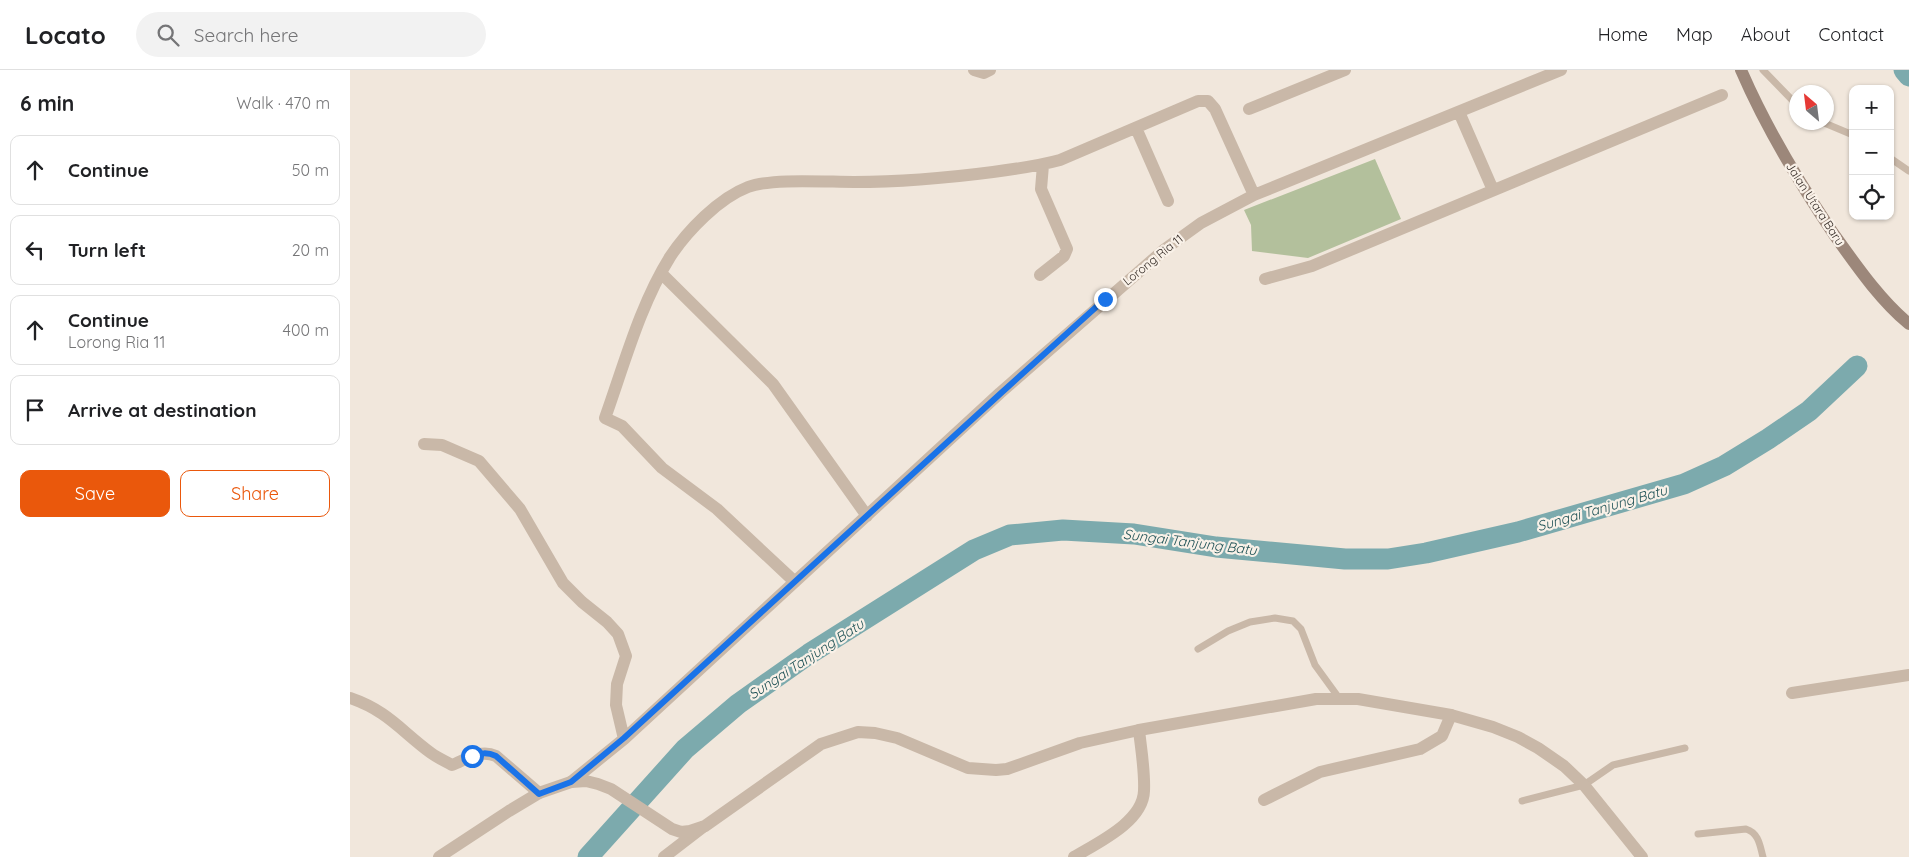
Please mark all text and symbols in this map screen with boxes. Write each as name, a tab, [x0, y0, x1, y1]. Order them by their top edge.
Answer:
search box	[136, 12, 486, 57]
text: Locato	[25, 20, 106, 50]
icon: search	[154, 21, 182, 49]
text: Search here	[194, 23, 299, 47]
text: Home	[1598, 23, 1648, 46]
text: Map	[1676, 23, 1713, 46]
text: About	[1741, 23, 1791, 46]
text: Contact	[1819, 23, 1884, 46]
north arrow	[1789, 85, 1834, 130]
map controls	[1849, 85, 1894, 220]
button: +	[1849, 85, 1894, 130]
text: 6 min	[20, 90, 74, 116]
text: Walk · 470 m	[236, 93, 330, 113]
button: −	[1849, 130, 1894, 175]
icon: ahead	[21, 156, 49, 184]
text: Continue	[68, 158, 149, 182]
street label: Jalan Utara Baru	[1783, 159, 1848, 248]
text: 50 m	[292, 160, 329, 180]
button: locate	[1849, 175, 1894, 220]
street label: Lorong Ria 11	[1120, 231, 1186, 288]
icon: left	[21, 236, 49, 264]
text: Turn left	[68, 238, 146, 262]
text: 20 m	[292, 240, 329, 260]
route end	[1094, 288, 1117, 311]
text: Continue	[68, 308, 149, 332]
icon: ahead	[21, 316, 49, 344]
text: 400 m	[283, 320, 329, 340]
text: Lorong Ria 11	[68, 332, 165, 352]
icon: arrive	[21, 396, 49, 424]
text: Arrive at destination	[68, 398, 257, 422]
button: Save	[20, 470, 170, 517]
button: Share	[180, 470, 330, 517]
water label: Sungai Tanjung Batu	[1535, 481, 1670, 535]
water label: Sungai Tanjung Batu	[1122, 525, 1259, 559]
water label: Sungai Tanjung Batu	[745, 614, 868, 703]
route start	[461, 745, 484, 768]

